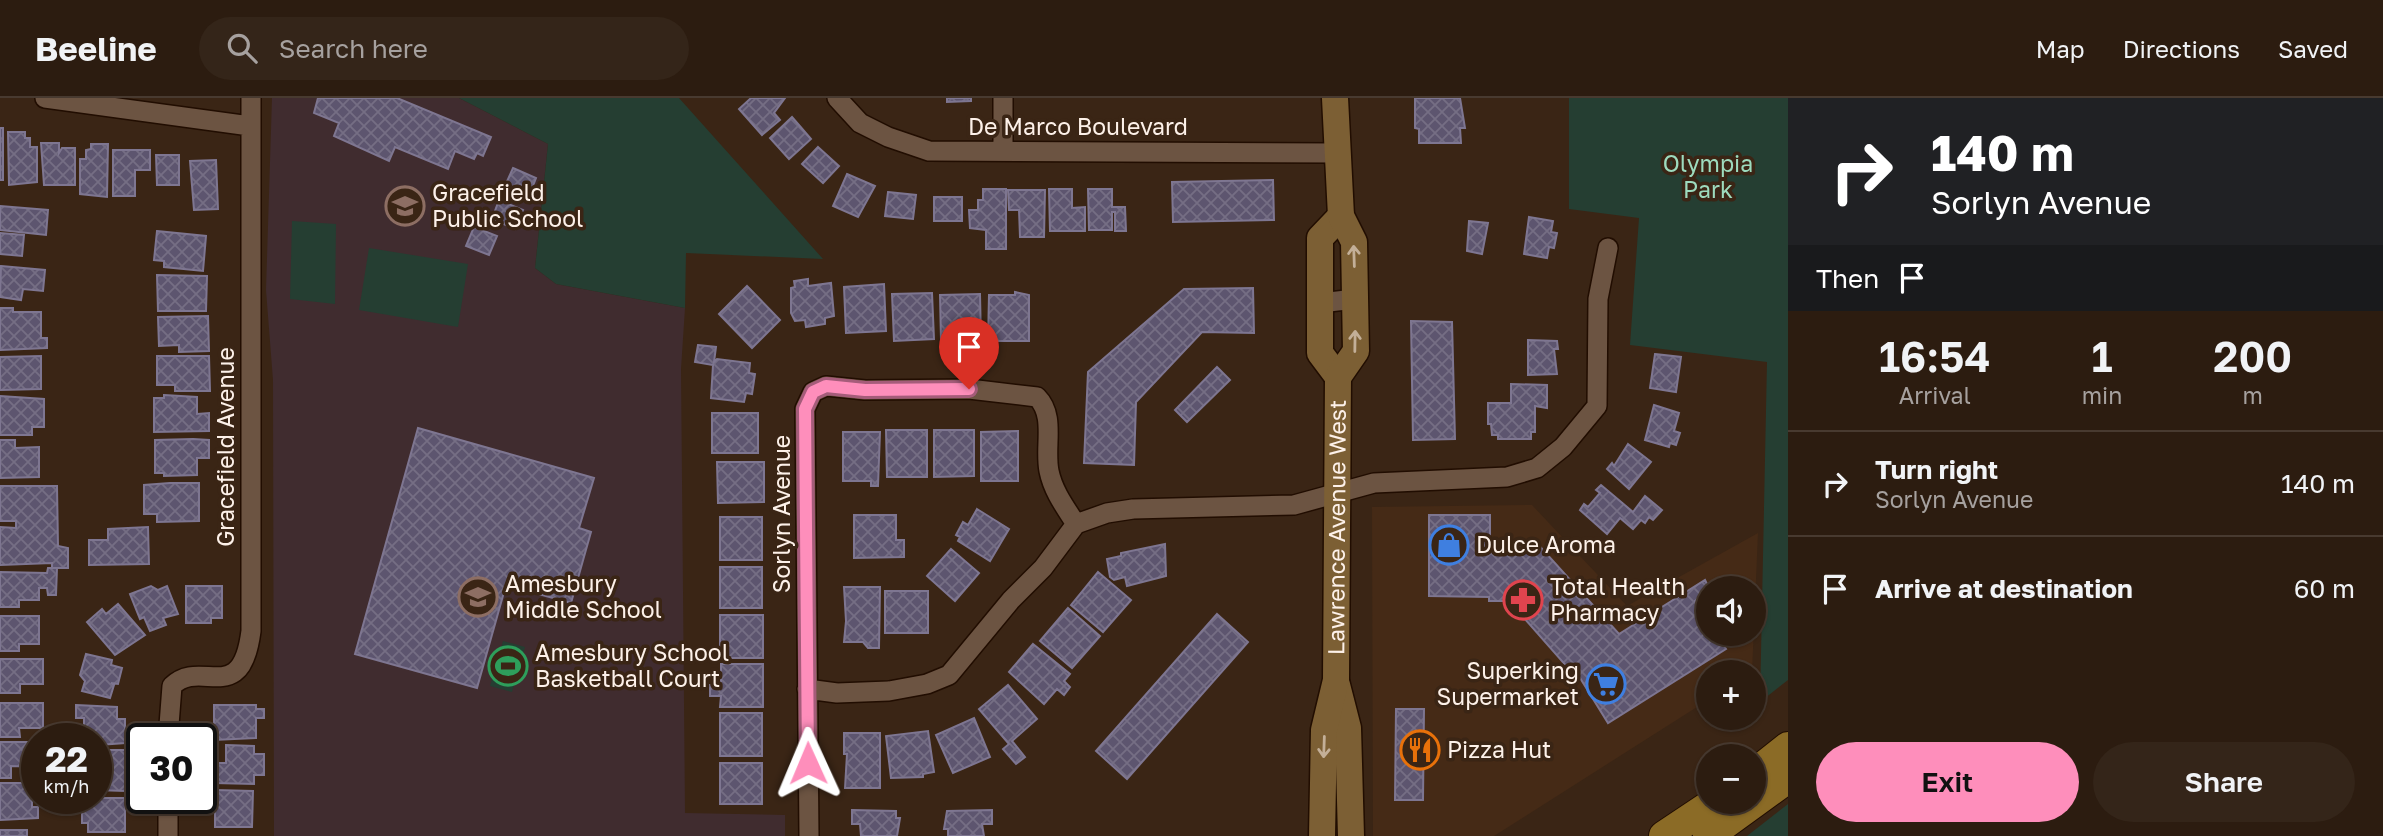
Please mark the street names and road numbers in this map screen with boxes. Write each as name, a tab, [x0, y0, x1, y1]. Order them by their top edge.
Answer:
street label: De Marco Boulevard	[968, 112, 1188, 140]
street label: Gracefield Avenue	[211, 347, 239, 547]
street label: Lawrence Avenue West	[1321, 400, 1351, 655]
street label: Sorlyn Avenue	[767, 435, 795, 593]

